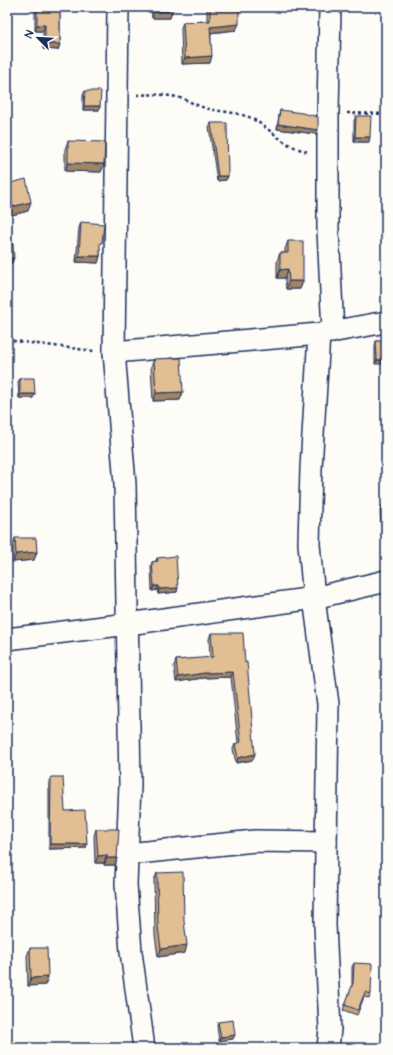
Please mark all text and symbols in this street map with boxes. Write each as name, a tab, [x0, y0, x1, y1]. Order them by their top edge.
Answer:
north arrow	[18, 18, 58, 58]
text: N	[21, 28, 38, 40]

